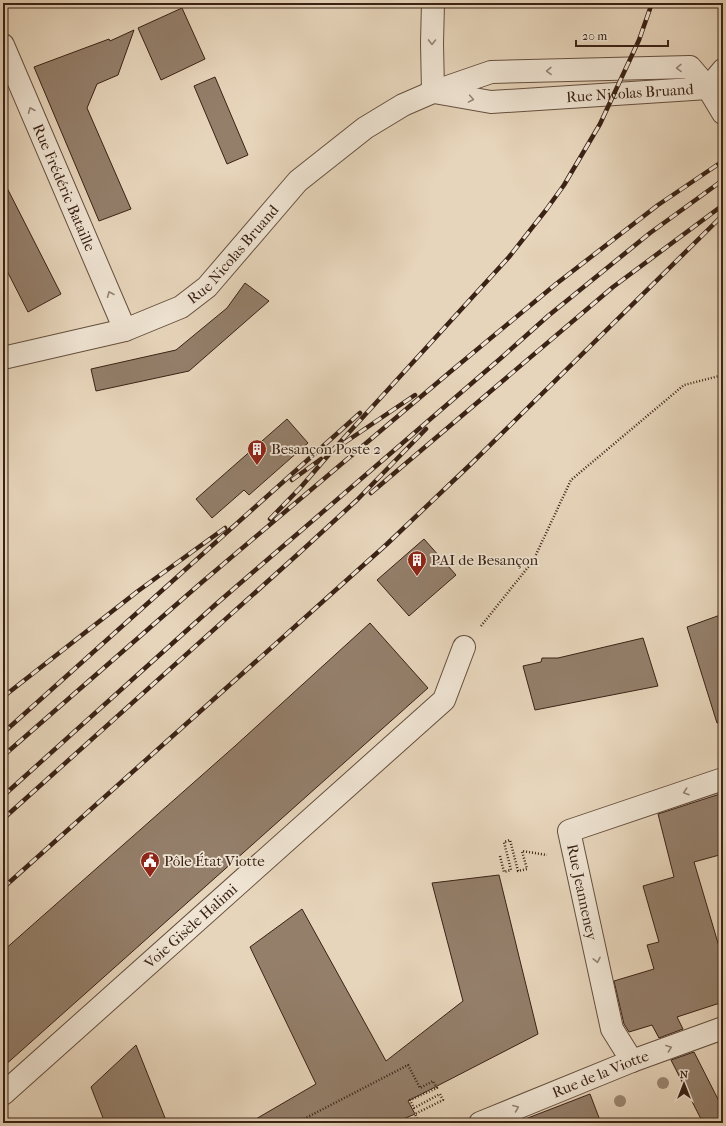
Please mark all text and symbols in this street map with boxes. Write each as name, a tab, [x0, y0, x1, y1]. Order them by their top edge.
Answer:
scale bar	[576, 22, 668, 48]
text: 20 m	[582, 29, 607, 43]
one-way arrow	[428, 39, 436, 45]
one-way arrow	[676, 63, 682, 72]
one-way arrow	[546, 67, 552, 75]
street label: Rue Nicolas Bruand	[566, 80, 695, 106]
one-way arrow	[468, 94, 474, 103]
one-way arrow	[28, 107, 36, 115]
street label: Rue Frédéric Bataille	[29, 121, 99, 254]
street label: Rue Nicolas Bruand	[184, 201, 283, 308]
one-way arrow	[107, 291, 115, 299]
building icon: Besançon Poste 2	[246, 438, 268, 466]
place label: Besançon Poste 2	[271, 440, 381, 458]
building icon: PAI de Besançon	[406, 549, 428, 577]
place label: PAI de Besançon	[431, 551, 539, 569]
one-way arrow	[683, 787, 690, 796]
street label: Rue Jeanneney	[563, 842, 601, 943]
public building icon: Pôle État Viotte	[139, 850, 161, 878]
place label: Pôle État Viotte	[164, 852, 265, 870]
street label: Voie Gisèle Halimi	[140, 880, 241, 973]
one-way arrow	[593, 957, 601, 964]
one-way arrow	[665, 1044, 672, 1052]
street label: Rue de la Viotte	[549, 1047, 652, 1102]
north arrow	[664, 1064, 704, 1104]
text: N	[680, 1068, 689, 1081]
one-way arrow	[512, 1105, 519, 1113]

